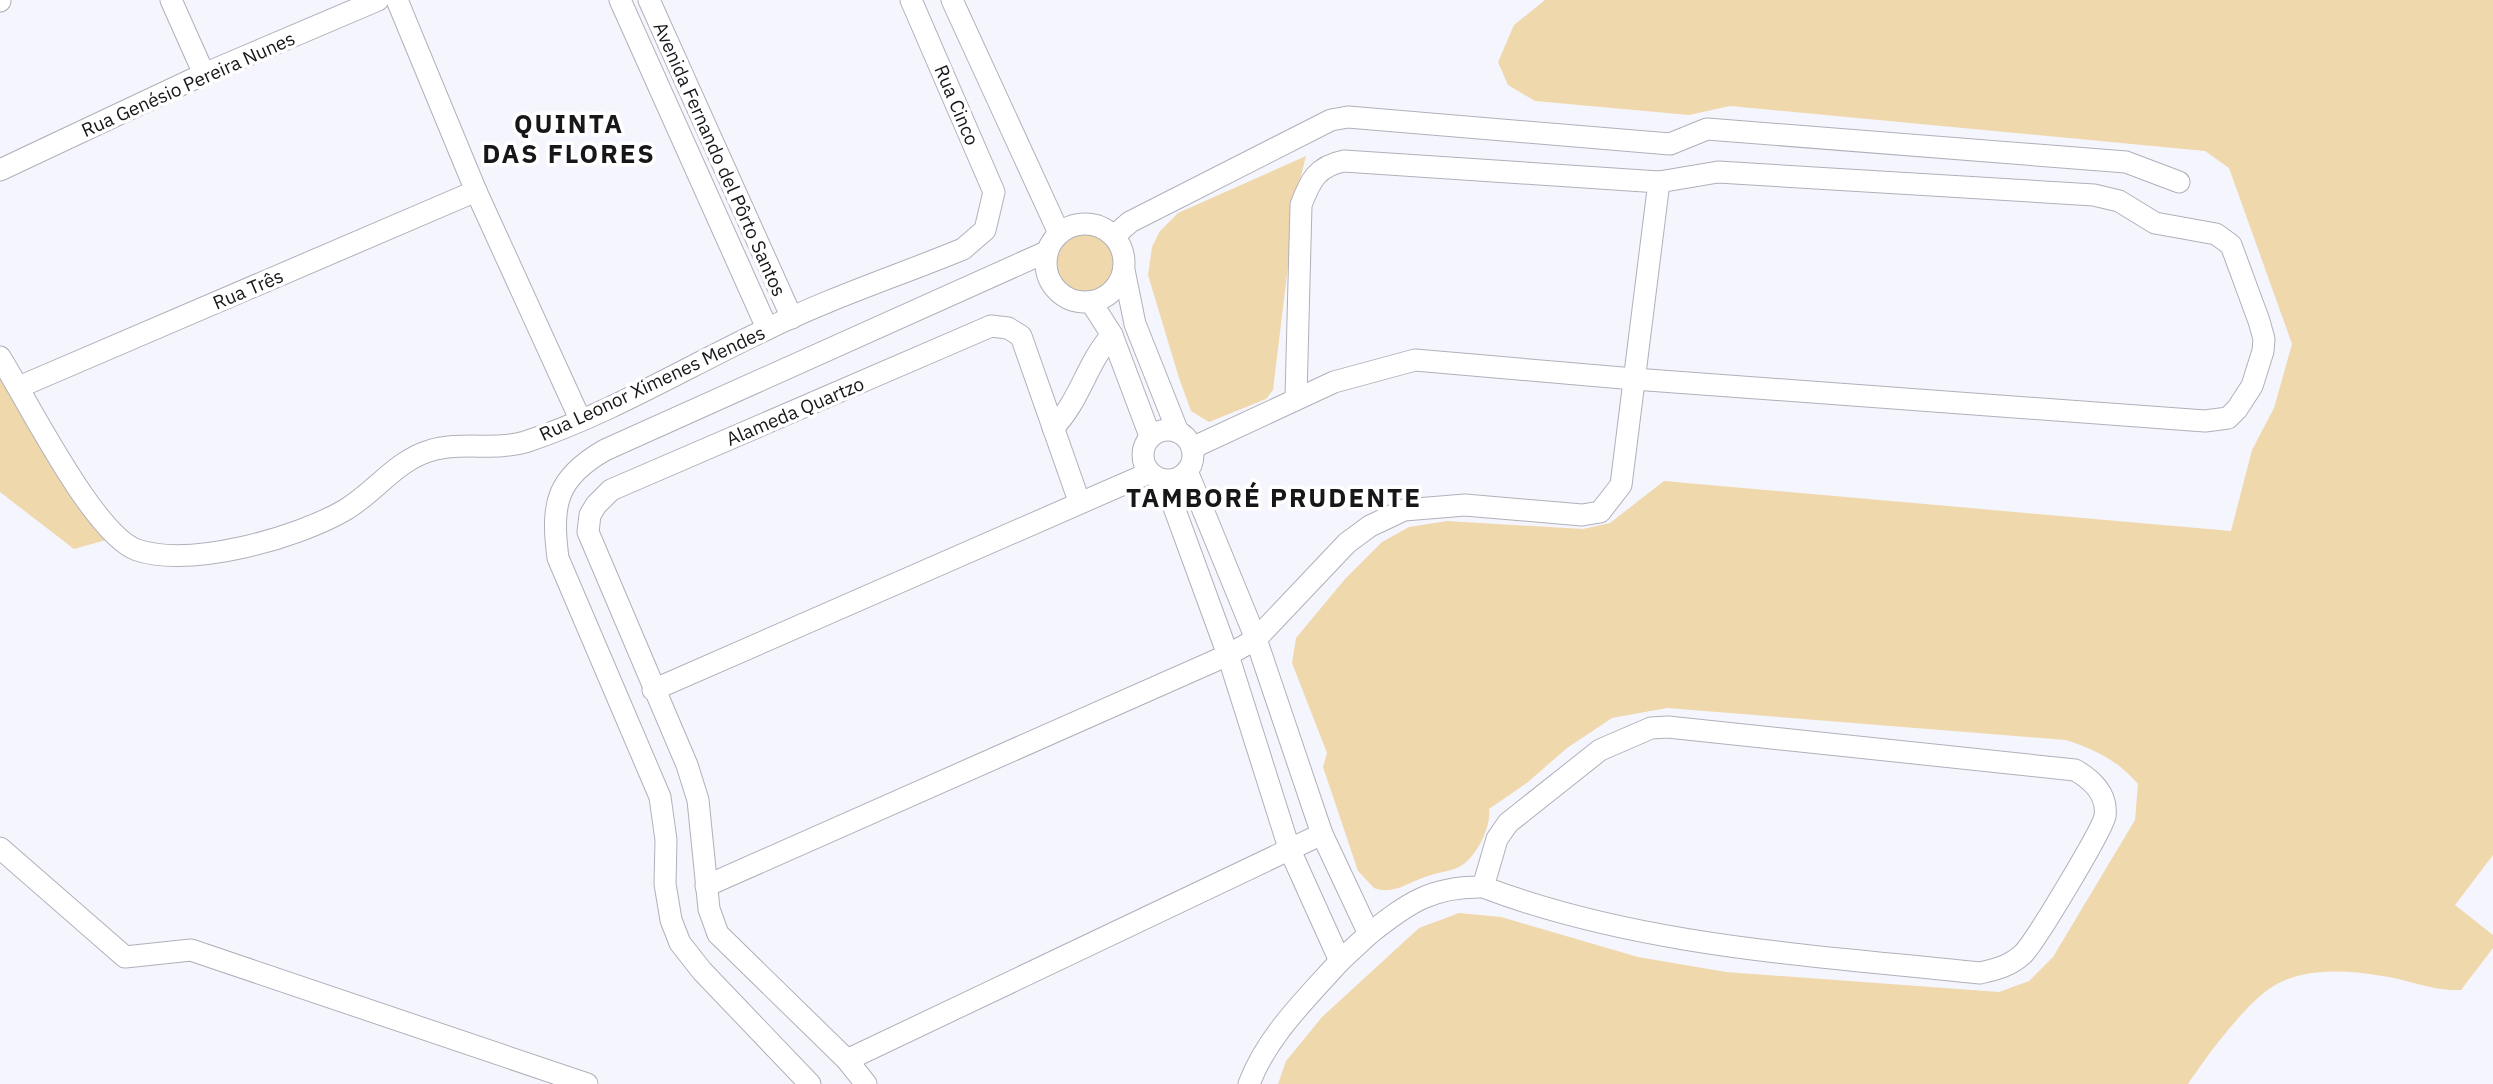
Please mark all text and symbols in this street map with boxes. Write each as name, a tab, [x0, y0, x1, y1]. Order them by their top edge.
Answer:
street label: Avenida Fernando del Pôrto Santos	[648, 18, 792, 300]
street label: Rua Genésio Pereira Nunes	[77, 26, 299, 142]
street label: Rua Cinco	[929, 61, 985, 149]
district label: QUINTA DAS FLORES	[482, 106, 656, 170]
street label: Rua Três	[209, 263, 287, 315]
street label: Rua Leonor Ximenes Mendes	[535, 320, 769, 446]
street label: Alameda Quartzo	[722, 371, 868, 451]
district label: TAMBORÉ PRUDENTE	[1126, 480, 1422, 514]

